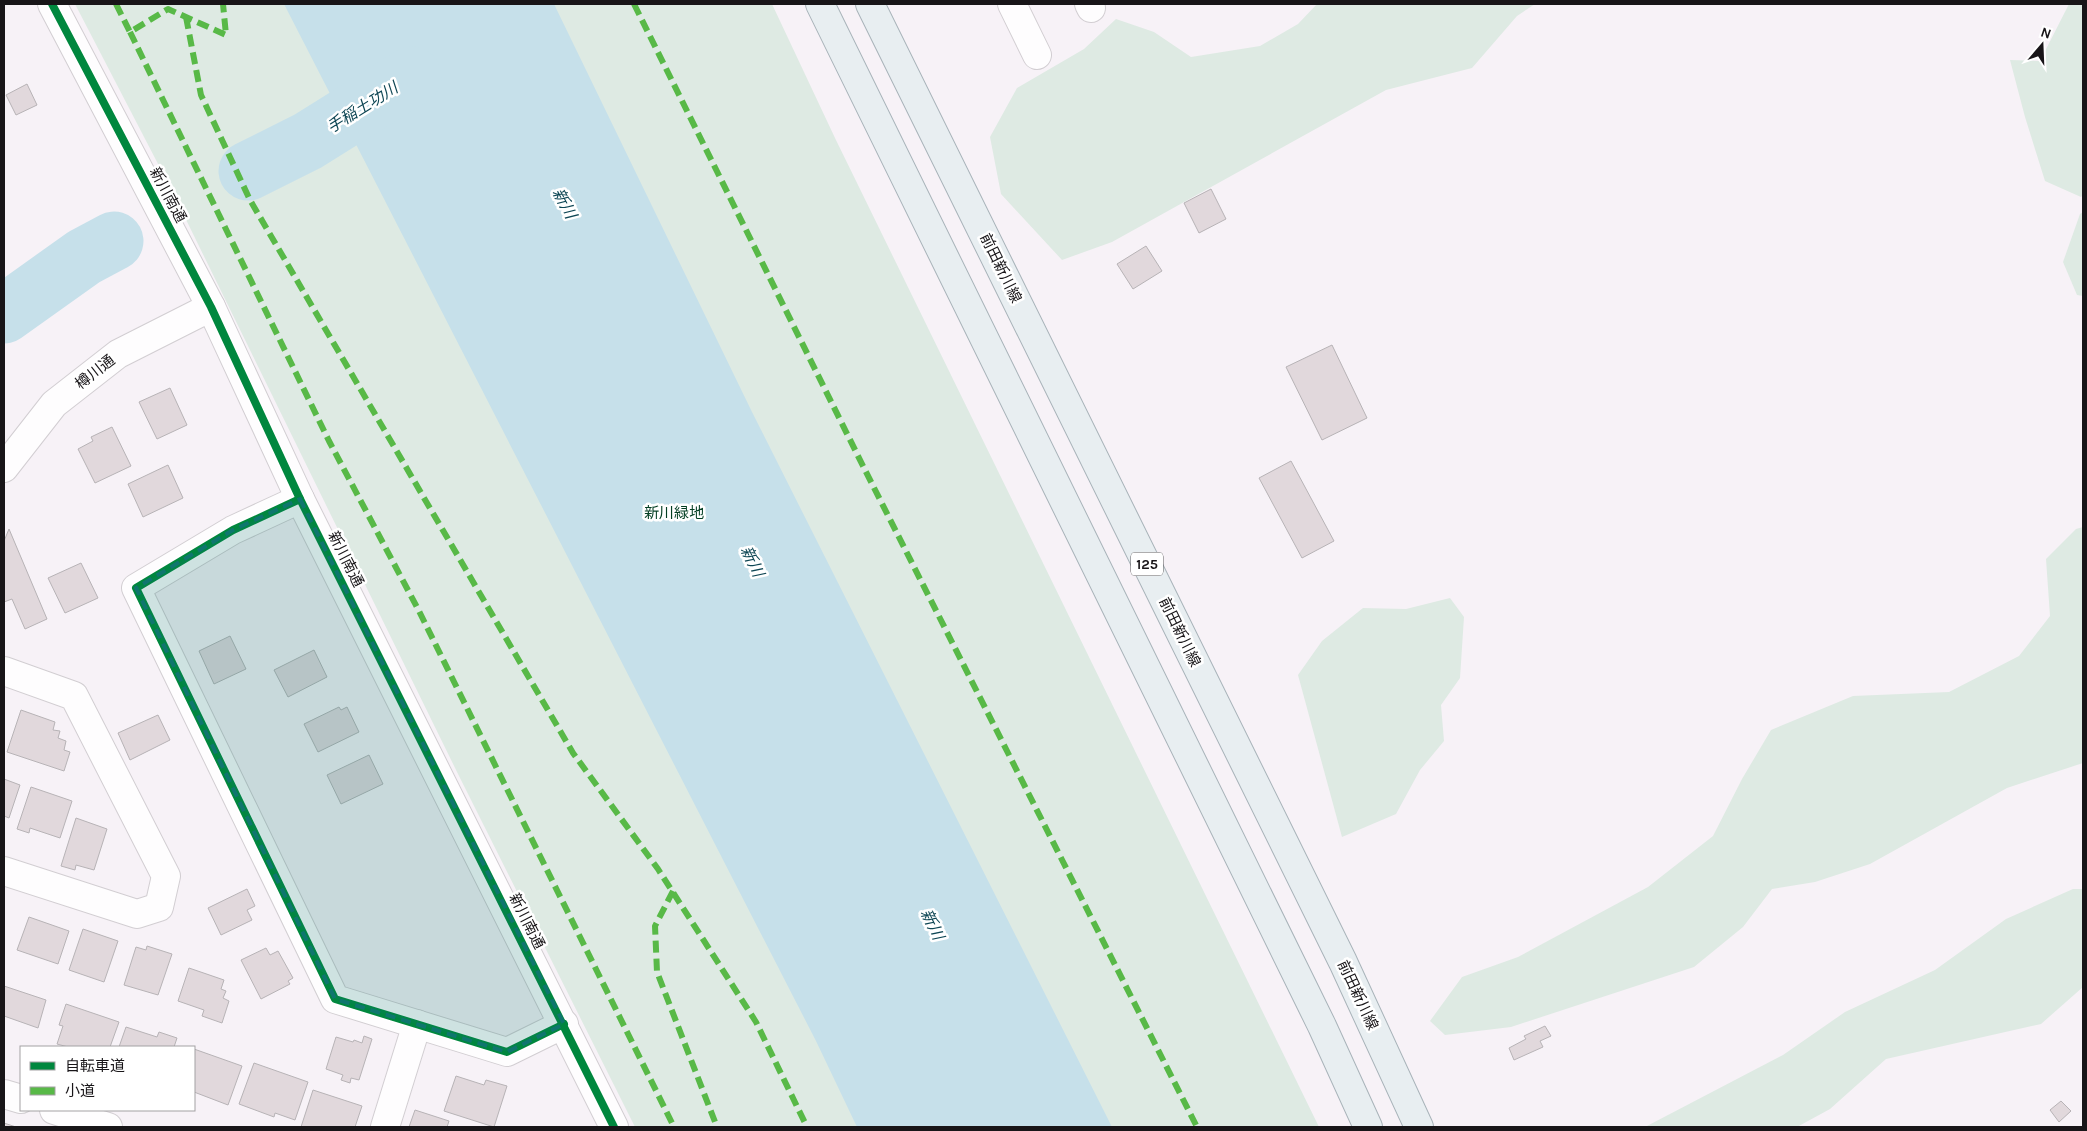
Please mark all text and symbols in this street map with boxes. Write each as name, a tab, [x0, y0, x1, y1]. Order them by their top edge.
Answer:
north arrow	[2017, 20, 2067, 70]
text: N	[2039, 24, 2054, 43]
water label: 手稲土功川	[323, 77, 403, 137]
street label: 新川南通	[146, 164, 190, 226]
water label: 新川	[549, 185, 581, 224]
street label: 前田新川線	[976, 230, 1026, 306]
street label: 樽川通	[72, 351, 118, 393]
park label: 新川緑地	[644, 504, 704, 522]
street label: 新川南通	[324, 528, 368, 590]
water label: 新川	[737, 543, 769, 582]
road number: 125	[1131, 552, 1163, 576]
street label: 前田新川線	[1155, 594, 1205, 670]
street label: 新川南通	[505, 890, 549, 952]
water label: 新川	[917, 906, 949, 945]
street label: 前田新川線	[1334, 957, 1382, 1033]
legend	[20, 1046, 195, 1111]
text: 自転車道	[65, 1057, 125, 1075]
text: 小道	[65, 1082, 95, 1100]

